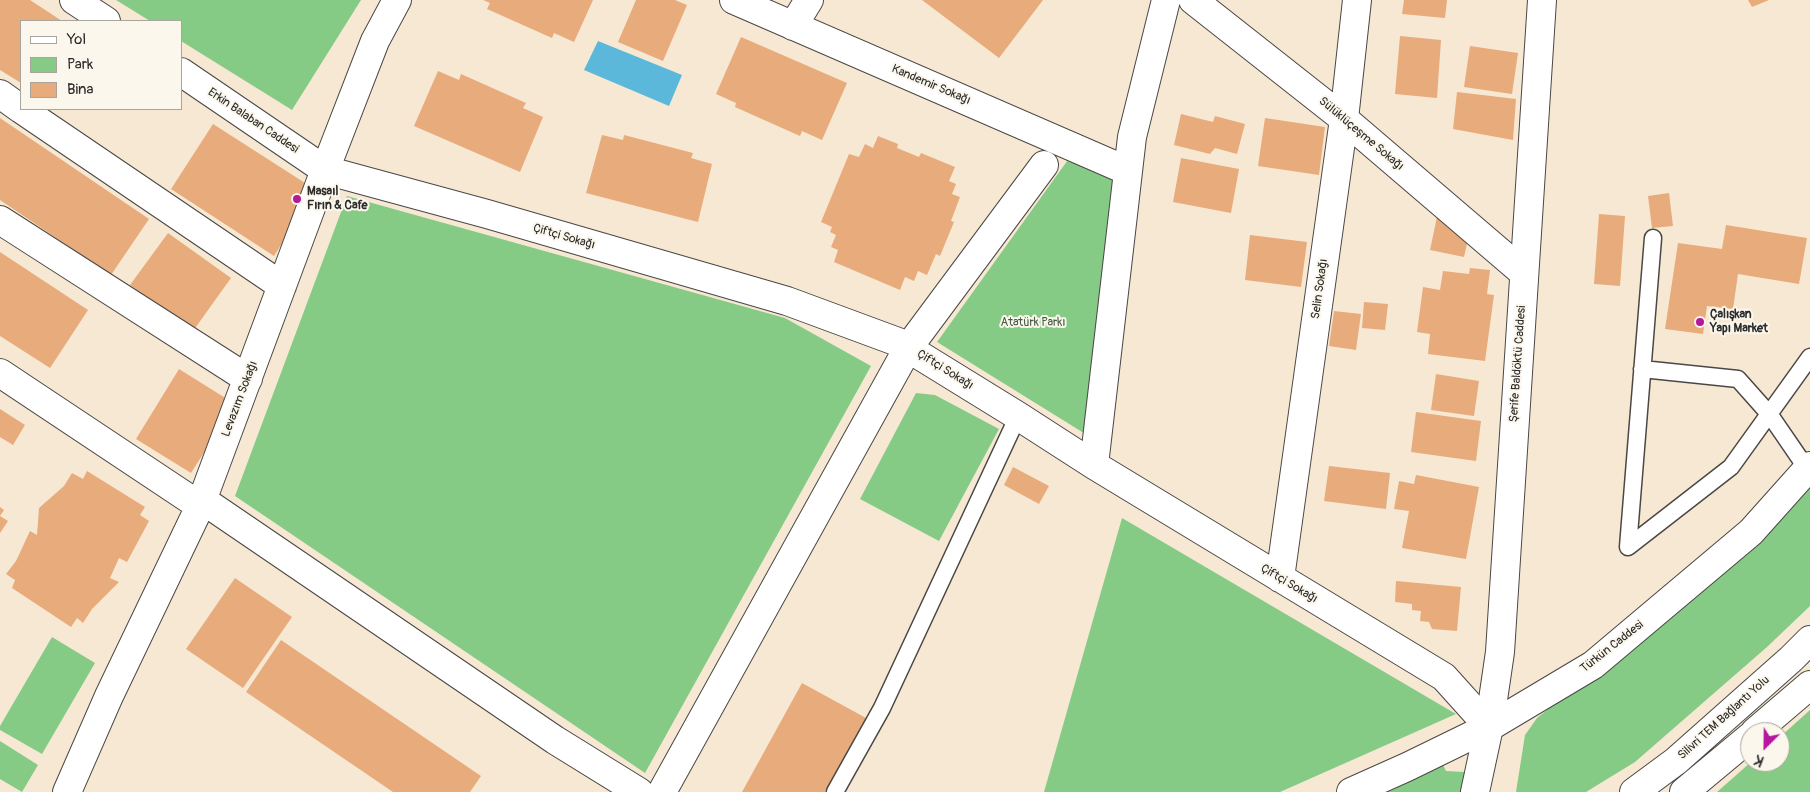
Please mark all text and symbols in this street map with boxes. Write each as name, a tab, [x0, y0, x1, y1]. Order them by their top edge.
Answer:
legend	[20, 20, 182, 110]
text: Yol	[67, 30, 86, 49]
text: Park	[67, 55, 93, 74]
street label: Kandemir Sokağı	[889, 62, 973, 108]
text: Bina	[67, 80, 93, 99]
street label: Erkin Balaban Caddesi	[205, 85, 301, 157]
street label: Sülüklüçeşme Sokağı	[1316, 94, 1406, 174]
place label: Masaıl Fırın & Cafe	[307, 185, 368, 213]
marker: Masaıl Fırın & Cafe	[291, 193, 303, 205]
street label: Çiftçi Sokağı	[531, 221, 597, 253]
street label: Selin Sokağı	[1309, 258, 1331, 320]
street label: Şerife Baldöktü Caddesi	[1507, 305, 1529, 423]
place label: Çalışkan Yapı Market	[1710, 308, 1768, 336]
park label: Atatürk Parkı	[1000, 316, 1066, 330]
marker: Çalışkan Yapı Market	[1694, 316, 1706, 328]
street label: Çiftçi Sokağı	[914, 347, 976, 393]
street label: Levazım Sokağı	[219, 359, 261, 439]
street label: Çiftçi Sokağı	[1258, 561, 1320, 607]
street label: Türkün Caddesi	[1578, 618, 1646, 676]
street label: Silivri TEM Bağlantı Yolu	[1675, 673, 1773, 763]
north arrow	[1740, 722, 1790, 772]
text: K	[1752, 751, 1767, 770]

